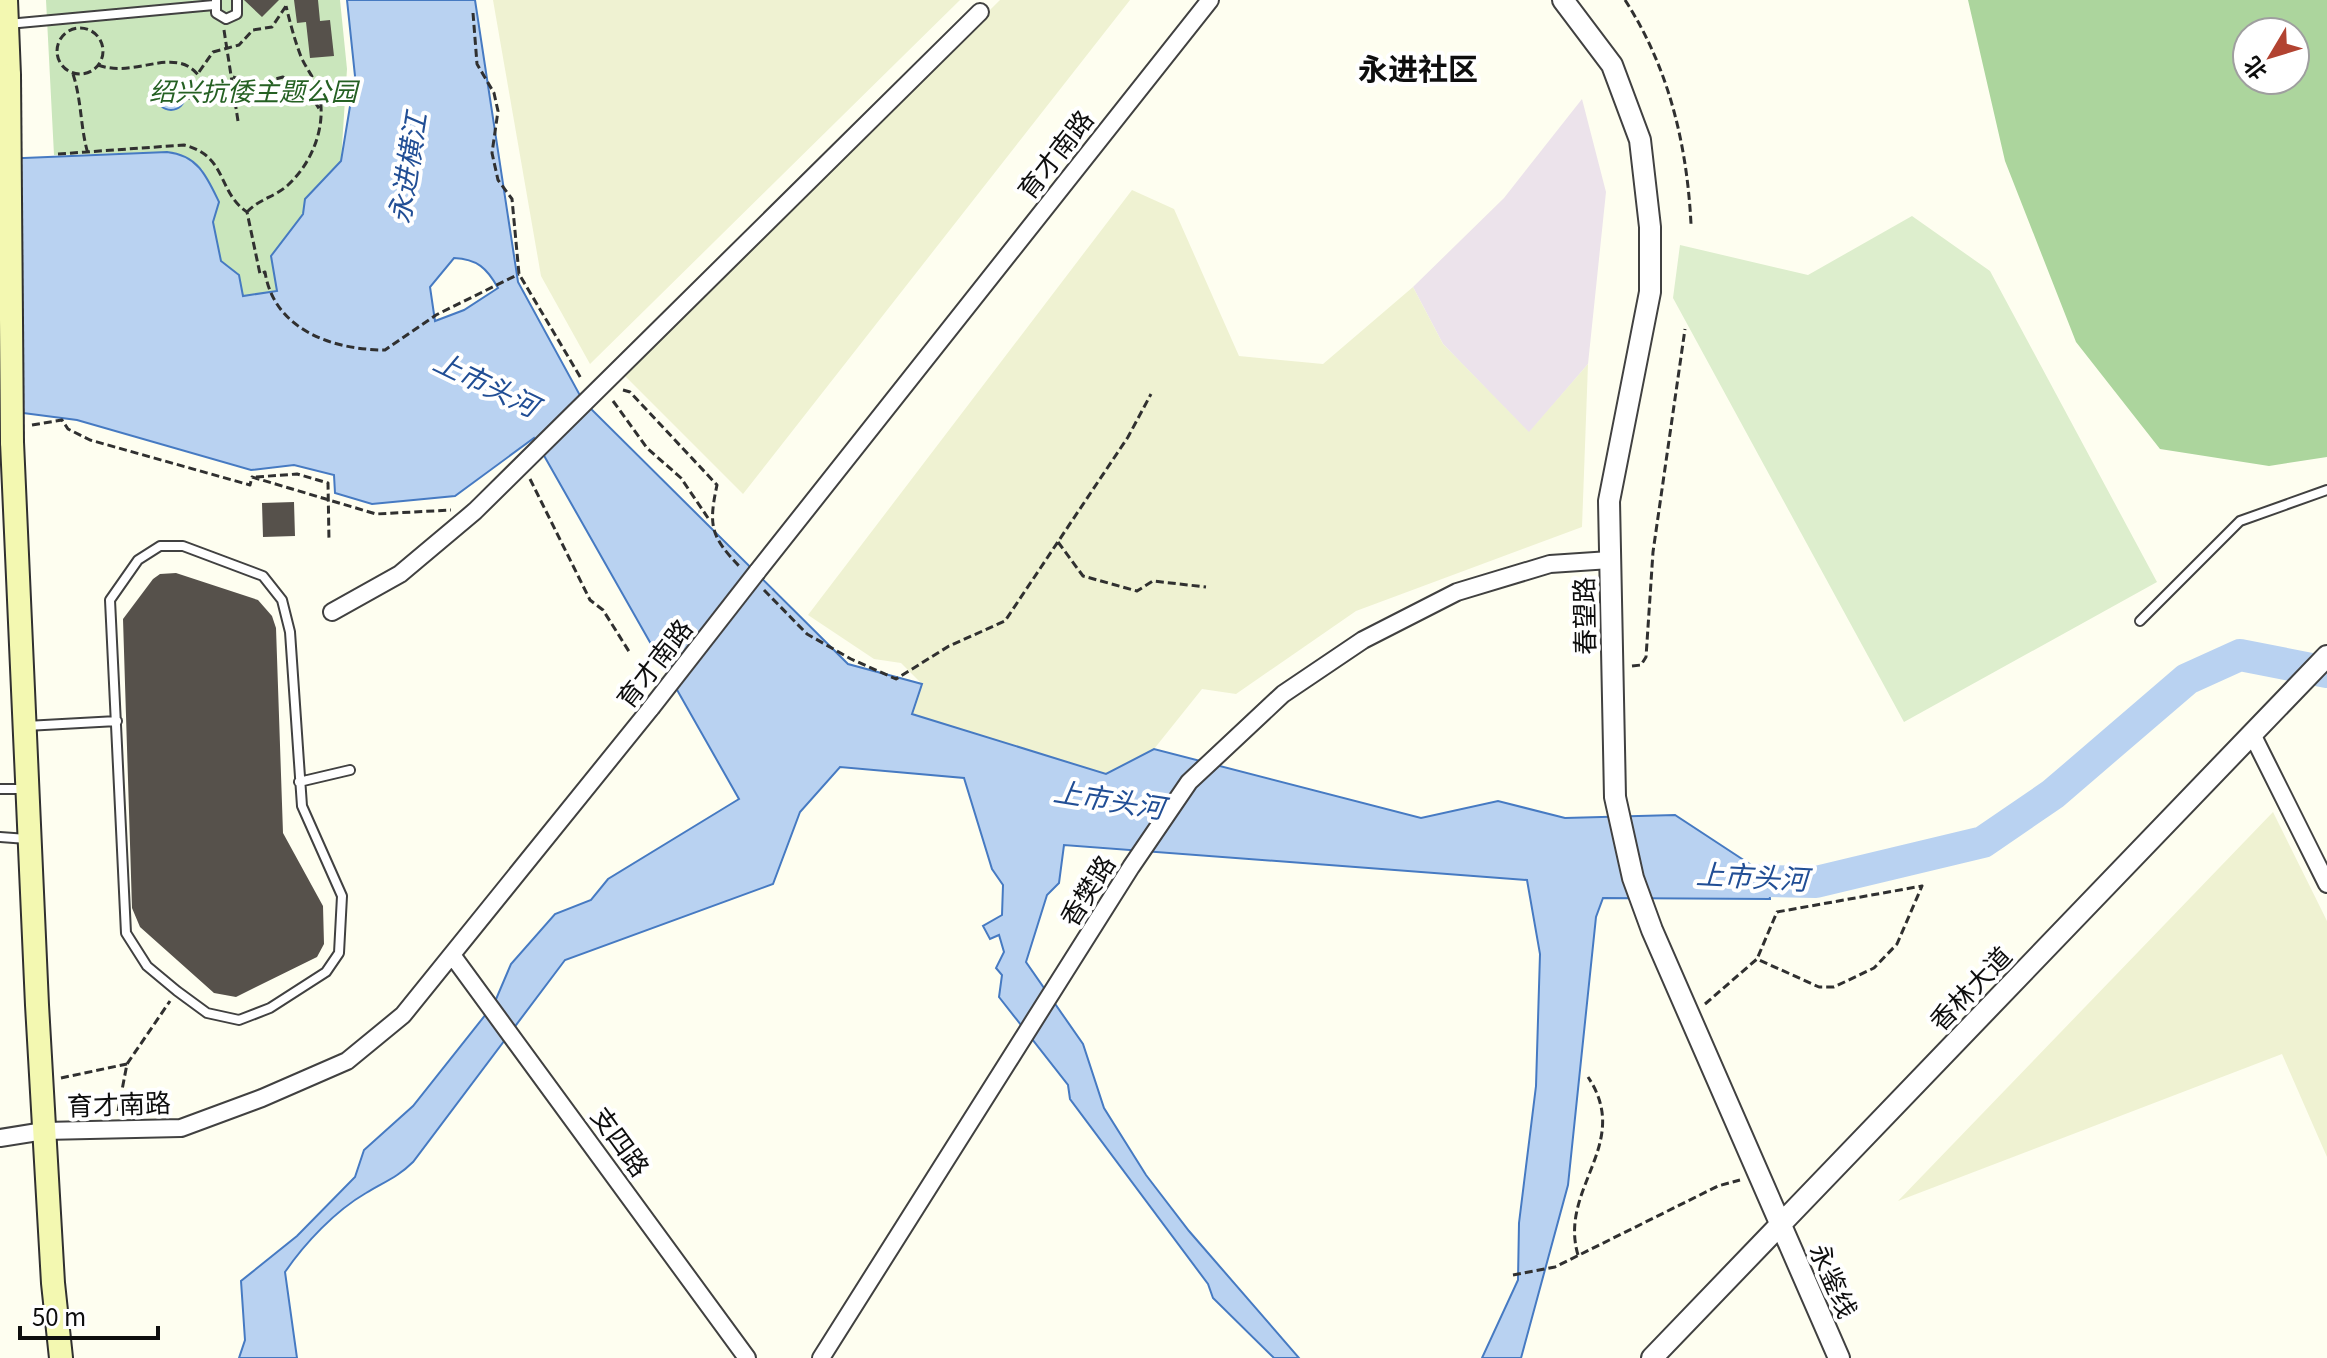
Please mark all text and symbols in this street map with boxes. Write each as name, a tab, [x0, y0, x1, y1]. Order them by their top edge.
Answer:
north arrow	[2231, 16, 2311, 96]
district label: 永进社区	[1358, 45, 1478, 89]
text: 北	[2234, 51, 2273, 88]
park label: 绍兴抗倭主题公园	[149, 71, 361, 108]
street label: 育才南路	[1007, 101, 1101, 206]
water label: 永进横江	[378, 106, 435, 226]
water label: 上市头河	[428, 340, 550, 427]
street label: 春望路	[1563, 577, 1602, 655]
street label: 育才南路	[606, 610, 700, 715]
water label: 上市头河	[1051, 770, 1173, 827]
street label: 香樊路	[1050, 847, 1122, 933]
water label: 上市头河	[1695, 852, 1814, 898]
street label: 香林大道	[1920, 937, 2019, 1038]
street label: 育才南路	[66, 1082, 172, 1123]
street label: 支四路	[584, 1098, 660, 1183]
street label: 永鉴线	[1803, 1237, 1868, 1323]
scale bar	[20, 1290, 158, 1340]
text: 50 m	[32, 1298, 86, 1333]

